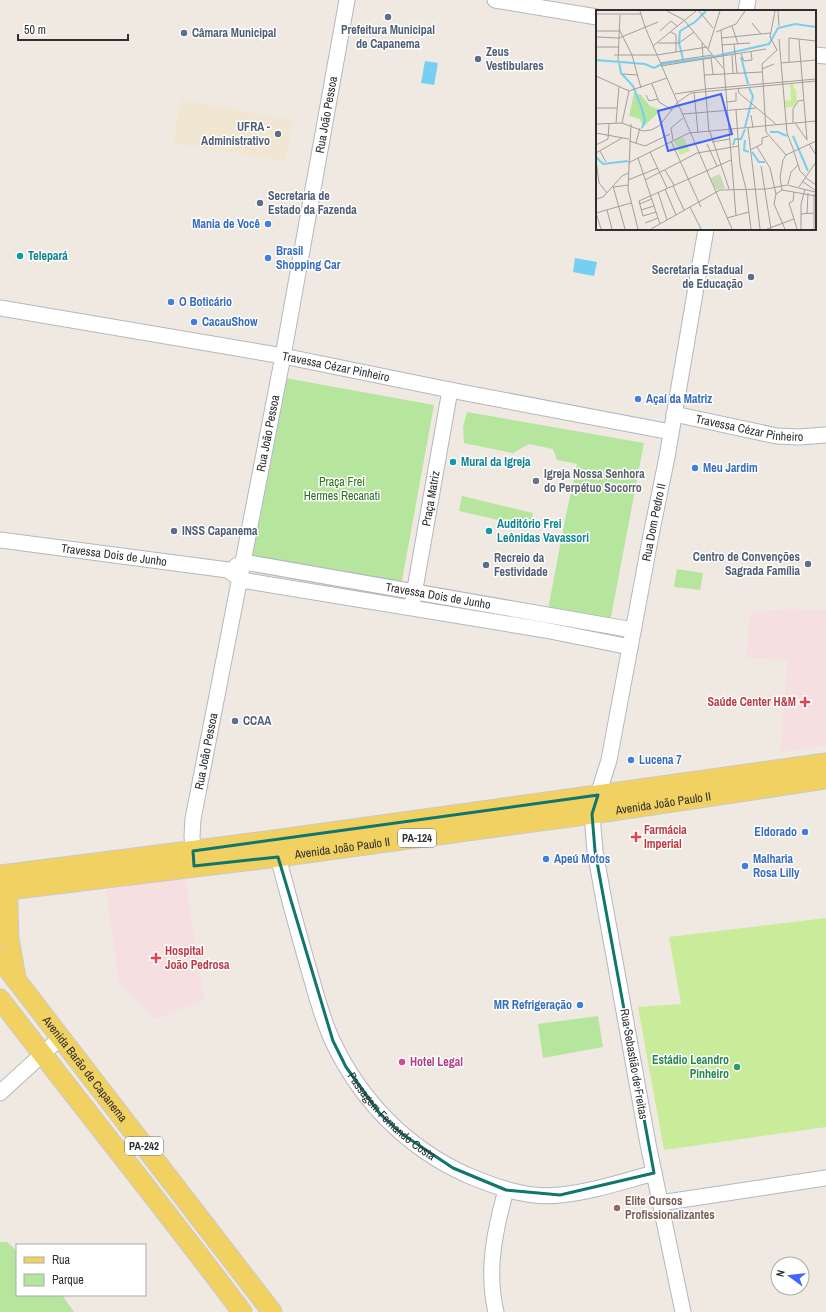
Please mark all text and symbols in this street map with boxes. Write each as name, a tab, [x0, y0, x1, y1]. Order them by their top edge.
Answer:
inset map	[596, 10, 816, 230]
marker: Prefeitura Municipal de Capanema	[383, 12, 393, 22]
scale bar	[18, 16, 128, 42]
text: 50 m	[24, 22, 46, 38]
place label: Prefeitura Municipal de Capanema	[341, 22, 435, 52]
place label: Câmara Municipal	[192, 25, 276, 41]
marker: Câmara Municipal	[179, 28, 189, 38]
place label: Zeus Vestibulares	[486, 44, 544, 74]
marker: Zeus Vestibulares	[473, 54, 483, 64]
street label: Rua João Pessoa	[312, 74, 341, 154]
place label: UFRA - Administrativo	[201, 119, 271, 149]
marker: UFRA - Administrativo	[273, 129, 283, 139]
place label: Secretaria de Estado da Fazenda	[268, 188, 357, 218]
marker: Secretaria de Estado da Fazenda	[255, 198, 265, 208]
place label: Mania de Você	[192, 216, 261, 232]
marker: Mania de Você	[263, 219, 273, 229]
place label: Brasil Shopping Car	[276, 243, 341, 273]
place label: Telepará	[28, 248, 68, 264]
marker: Telepará	[15, 251, 25, 261]
marker: Brasil Shopping Car	[263, 253, 273, 263]
place label: Secretaria Estadual de Educação	[652, 262, 743, 292]
marker: Secretaria Estadual de Educação	[746, 272, 756, 282]
place label: O Boticário	[179, 294, 232, 310]
marker: O Boticário	[166, 297, 176, 307]
place label: CacauShow	[202, 314, 258, 330]
marker: CacauShow	[189, 317, 199, 327]
street label: Travessa Cézar Pinheiro	[281, 348, 391, 386]
place label: Açaí da Matriz	[646, 391, 712, 407]
street label: Rua João Pessoa	[253, 393, 283, 473]
marker: Açaí da Matriz	[633, 394, 643, 404]
street label: Travessa Cézar Pinheiro	[694, 411, 804, 445]
place label: Mural da Igreja	[461, 454, 531, 470]
marker: Mural da Igreja	[448, 457, 458, 467]
place label: Meu Jardim	[703, 460, 758, 476]
marker: Meu Jardim	[690, 463, 700, 473]
place label: Igreja Nossa Senhora do Perpétuo Socorro	[544, 466, 645, 496]
street label: Praça Matriz	[418, 470, 444, 527]
park label: Praça Frei Hermes Recanati	[304, 474, 380, 504]
marker: Igreja Nossa Senhora do Perpétuo Socorro	[531, 476, 541, 486]
street label: Rua Dom Pedro II	[638, 482, 669, 562]
place label: Auditório Frei Leônidas Vavassori	[497, 516, 589, 546]
place label: INSS Capanema	[182, 523, 258, 539]
marker: INSS Capanema	[169, 526, 179, 536]
marker: Auditório Frei Leônidas Vavassori	[484, 526, 494, 536]
street label: Travessa Dois de Junho	[60, 540, 168, 570]
place label: Centro de Convenções Sagrada Família	[693, 549, 801, 579]
place label: Recreio da Festividade	[494, 550, 548, 580]
marker: Centro de Convenções Sagrada Família	[803, 559, 813, 569]
marker: Recreio da Festividade	[481, 560, 491, 570]
street label: Travessa Dois de Junho	[384, 579, 492, 613]
place label: Saúde Center H&M	[707, 694, 796, 710]
marker: Saúde Center H&M	[799, 696, 811, 708]
street label: Rua João Pessoa	[191, 711, 222, 791]
place label: CCAA	[243, 713, 272, 729]
marker: CCAA	[230, 716, 240, 726]
place label: Lucena 7	[639, 752, 682, 768]
marker: Lucena 7	[626, 755, 636, 765]
street label: Avenida João Paulo II	[613, 788, 712, 819]
place label: Farmácia Imperial	[644, 822, 687, 852]
place label: Eldorado	[754, 824, 797, 840]
marker: Eldorado	[800, 827, 810, 837]
road number: PA-124	[398, 829, 436, 847]
marker: Farmácia Imperial	[631, 832, 641, 842]
street label: Avenida João Paulo II	[293, 834, 391, 863]
place label: Apeú Motos	[554, 851, 611, 867]
place label: Malharia Rosa Lilly	[753, 851, 800, 881]
marker: Apeú Motos	[541, 854, 551, 864]
marker: Malharia Rosa Lilly	[740, 861, 750, 871]
place label: Hospital João Pedrosa	[165, 943, 230, 973]
marker: Hospital João Pedrosa	[150, 952, 162, 964]
place label: MR Refrigeração	[494, 997, 572, 1013]
marker: MR Refrigeração	[575, 1000, 585, 1010]
street label: Rua Sebastião de Freitas	[616, 1007, 652, 1121]
street label: Avenida Barão de Capanema	[38, 1012, 131, 1126]
place label: Estádio Leandro Pinheiro	[652, 1052, 729, 1082]
place label: Hotel Legal	[410, 1054, 463, 1070]
marker: Hotel Legal	[397, 1057, 407, 1067]
marker: Estádio Leandro Pinheiro	[732, 1062, 742, 1072]
street label: Passagem Fernando Costa	[344, 1069, 439, 1164]
road number: PA-242	[125, 1137, 163, 1155]
place label: Elite Cursos Profissionalizantes	[625, 1193, 715, 1223]
marker: Elite Cursos Profissionalizantes	[612, 1203, 622, 1213]
legend	[16, 1244, 146, 1296]
text: Rua	[52, 1252, 71, 1268]
north arrow	[770, 1256, 810, 1296]
text: N	[773, 1268, 788, 1278]
text: Parque	[52, 1272, 84, 1288]

